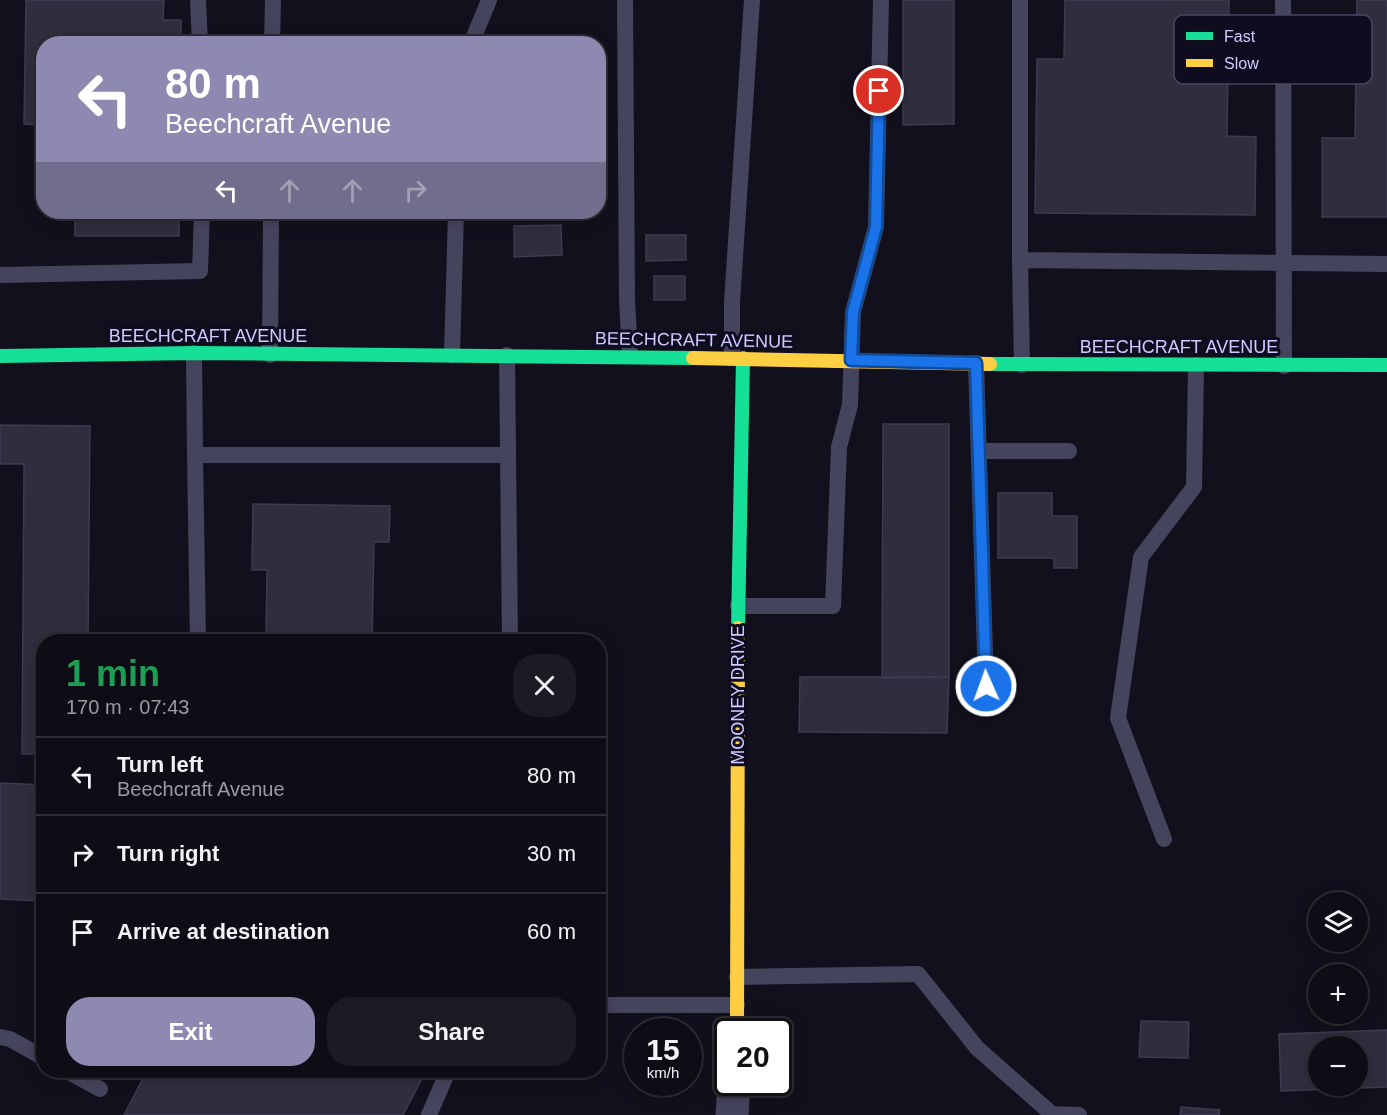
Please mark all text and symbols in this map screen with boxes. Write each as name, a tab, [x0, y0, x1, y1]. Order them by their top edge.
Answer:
legend	[1174, 15, 1372, 84]
text: Fast	[1224, 28, 1256, 45]
text: Slow	[1224, 55, 1259, 72]
icon: left	[66, 60, 144, 138]
text: 80 m	[165, 60, 261, 107]
pin	[853, 65, 904, 116]
icon: arrive	[862, 74, 895, 107]
text: Beechcraft Avenue	[165, 109, 391, 139]
icon: left	[210, 174, 243, 207]
icon: ahead	[273, 174, 306, 207]
icon: ahead	[336, 174, 369, 207]
icon: right	[399, 174, 432, 207]
street label: BEECHCRAFT AVENUE	[109, 326, 307, 346]
street label: BEECHCRAFT AVENUE	[595, 328, 793, 352]
street label: BEECHCRAFT AVENUE	[1080, 337, 1278, 357]
street label: MOONEY DRIVE	[728, 625, 748, 765]
text: 1 min	[66, 653, 160, 694]
button: close	[513, 654, 576, 717]
position arrow	[954, 654, 1018, 718]
text: 170 m · 07:43	[66, 696, 189, 718]
text: Turn left	[117, 752, 203, 777]
icon: left	[66, 760, 99, 793]
text: 80 m	[527, 763, 576, 788]
text: Beechcraft Avenue	[117, 778, 285, 800]
icon: right	[66, 838, 99, 871]
text: Turn right	[117, 841, 219, 866]
text: 30 m	[527, 841, 576, 866]
map controls	[1308, 892, 1368, 1096]
button: layers	[1308, 892, 1368, 952]
icon: arrive	[66, 916, 99, 949]
text: Arrive at destination	[117, 919, 330, 944]
text: 60 m	[527, 919, 576, 944]
button: +	[1308, 964, 1368, 1024]
button: Exit	[66, 997, 315, 1066]
button: Share	[327, 997, 576, 1066]
speed limit sign: 20	[714, 1018, 792, 1096]
text: 15	[646, 1033, 680, 1066]
button: −	[1308, 1036, 1368, 1096]
text: km/h	[647, 1064, 679, 1081]

